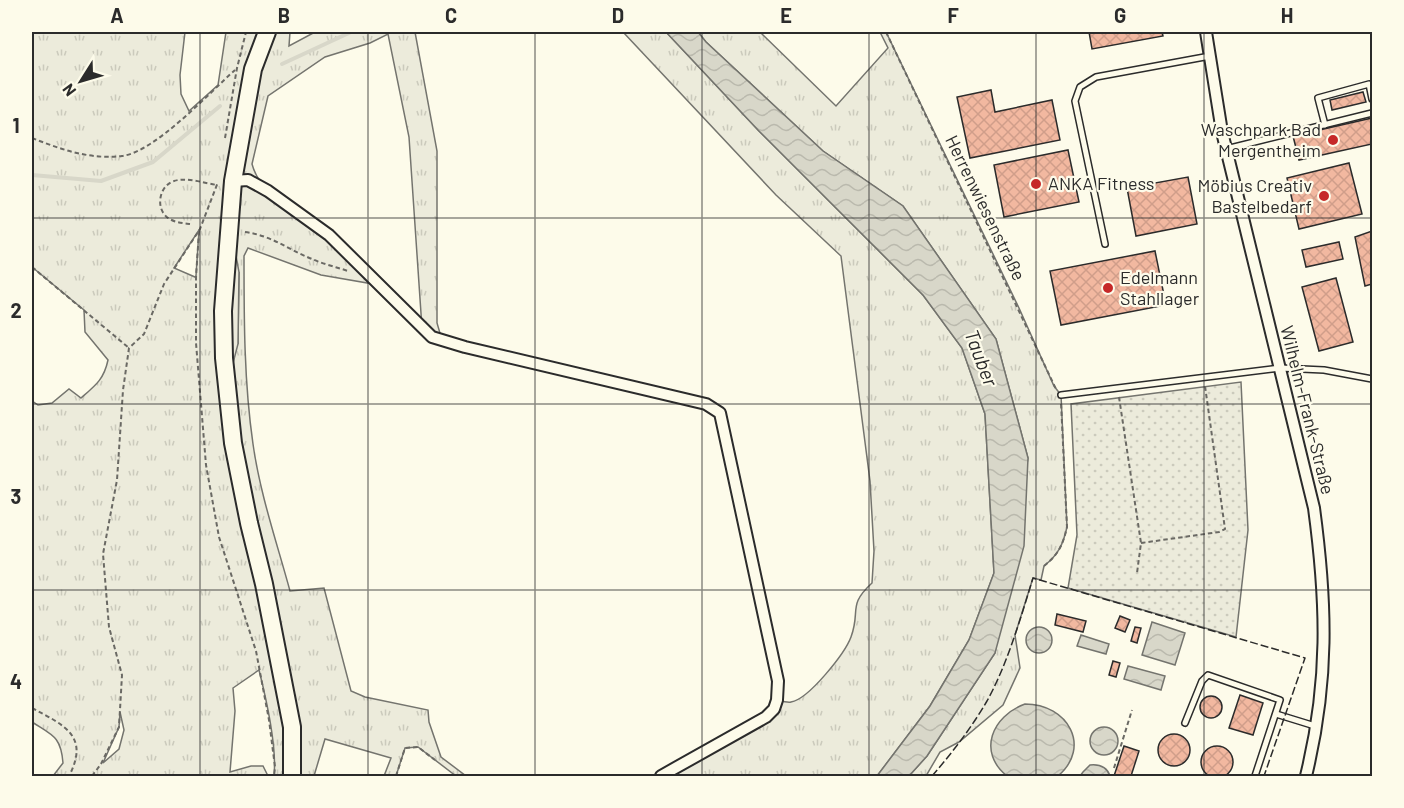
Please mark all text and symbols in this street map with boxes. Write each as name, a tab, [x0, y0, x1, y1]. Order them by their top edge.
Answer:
text: A	[110, 3, 124, 27]
text: B	[278, 3, 290, 27]
text: C	[445, 3, 457, 27]
text: D	[612, 3, 624, 27]
text: E	[780, 3, 792, 27]
text: F	[947, 3, 959, 27]
text: G	[1114, 3, 1126, 27]
text: H	[1281, 3, 1293, 27]
north arrow	[51, 51, 111, 111]
text: N	[58, 80, 79, 100]
text: 1	[12, 113, 20, 137]
place label: Waschpark Bad Mergentheim	[1201, 118, 1321, 161]
street label: Herrenwiesenstraße	[941, 131, 1031, 284]
marker: Waschpark Bad Mergentheim	[1326, 133, 1340, 147]
place label: ANKA Fitness	[1048, 172, 1155, 194]
place label: Möbius Creativ Bastelbedarf	[1197, 174, 1312, 217]
marker: ANKA Fitness	[1029, 177, 1043, 191]
marker: Möbius Creativ Bastelbedarf	[1317, 189, 1331, 203]
place label: Edelmann Stahllager	[1120, 266, 1200, 309]
marker: Edelmann Stahllager	[1101, 281, 1115, 295]
text: 2	[10, 298, 22, 322]
street label: Wilhelm-Frank-Straße	[1276, 323, 1340, 496]
water label: Tauber	[960, 326, 1004, 390]
text: 3	[11, 484, 21, 508]
text: 4	[10, 669, 22, 693]

